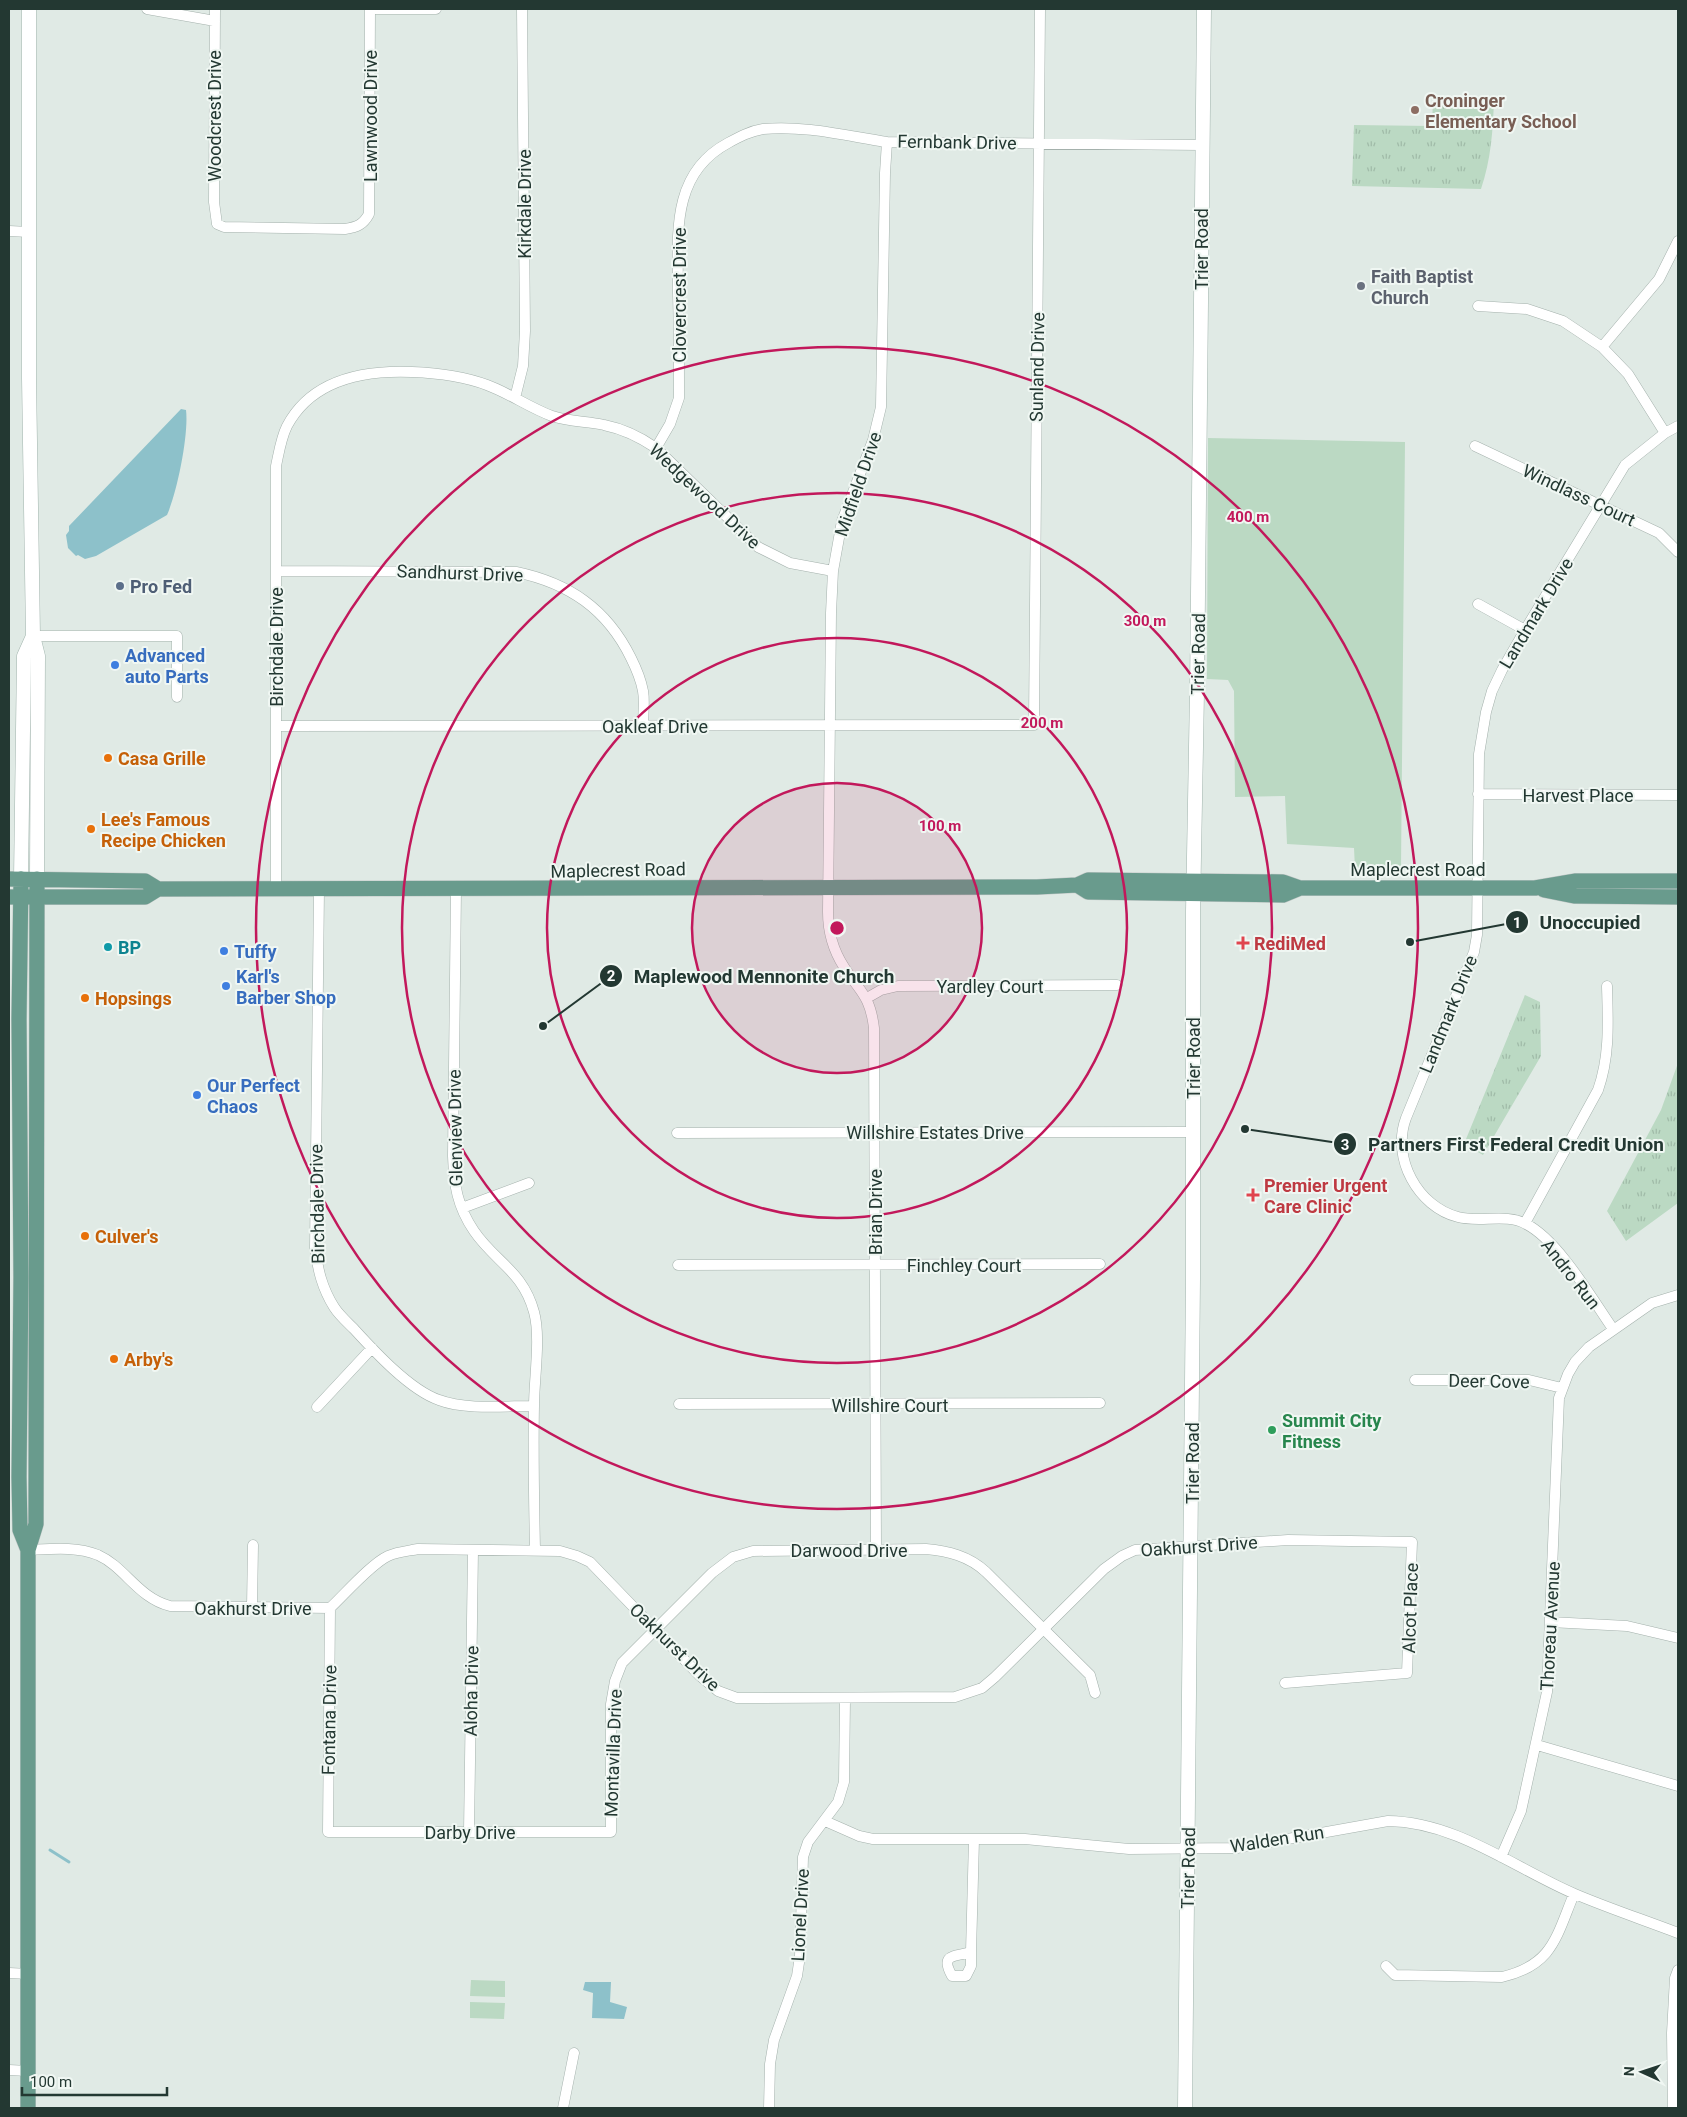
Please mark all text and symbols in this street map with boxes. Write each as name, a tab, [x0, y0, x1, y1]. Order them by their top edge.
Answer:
street label: Woodcrest Drive	[204, 50, 225, 182]
street label: Lawnwood Drive	[360, 50, 381, 182]
place label: Croninger Elementary School	[1425, 90, 1577, 132]
marker: Croninger Elementary School	[1409, 104, 1421, 116]
street label: Fernbank Drive	[897, 130, 1017, 154]
street label: Kirkdale Drive	[514, 149, 535, 259]
street label: Trier Road	[1191, 208, 1212, 290]
street label: Clovercrest Drive	[669, 227, 690, 363]
place label: Faith Baptist Church	[1371, 266, 1473, 308]
marker: Faith Baptist Church	[1355, 280, 1367, 292]
street label: Sunland Drive	[1026, 312, 1048, 422]
street label: Midfield Drive	[830, 429, 886, 539]
street label: Wedgewood Drive	[645, 439, 765, 553]
street label: Windlass Court	[1519, 460, 1639, 530]
text: 400 m	[1227, 508, 1269, 526]
street label: Landmark Drive	[1495, 554, 1577, 672]
street label: Sandhurst Drive	[396, 560, 524, 586]
place label: Pro Fed	[130, 576, 192, 597]
marker: Pro Fed	[114, 580, 126, 592]
street label: Birchdale Drive	[266, 587, 287, 707]
text: 300 m	[1124, 612, 1166, 630]
street label: Trier Road	[1187, 613, 1209, 695]
place label: Advanced auto Parts	[125, 645, 209, 687]
marker: Advanced auto Parts	[109, 659, 121, 671]
text: 200 m	[1021, 714, 1063, 732]
street label: Oakleaf Drive	[602, 716, 708, 737]
place label: Casa Grille	[118, 748, 206, 769]
marker: Casa Grille	[102, 752, 114, 764]
street label: Harvest Place	[1522, 785, 1634, 806]
place label: Lee's Famous Recipe Chicken	[101, 809, 226, 851]
text: 100 m	[919, 817, 961, 835]
marker: Lee's Famous Recipe Chicken	[85, 823, 97, 835]
street label: Maplecrest Road	[550, 858, 686, 882]
street label: Maplecrest Road	[1350, 859, 1486, 880]
callout: Unoccupied	[1505, 905, 1651, 939]
text: Unoccupied	[1539, 911, 1641, 934]
text: 1	[1513, 914, 1521, 932]
centre of rings	[828, 919, 846, 937]
place label: RediMed	[1254, 933, 1326, 954]
marker: RediMed	[1236, 936, 1250, 950]
place label: BP	[118, 937, 141, 958]
marker: BP	[102, 941, 114, 953]
place label: Tuffy	[234, 941, 277, 962]
marker: Tuffy	[218, 945, 230, 957]
street label: Landmark Drive	[1415, 952, 1481, 1076]
callout: Maplewood Mennonite Church	[598, 959, 904, 993]
text: Maplewood Mennonite Church	[634, 965, 894, 988]
place label: Karl's Barber Shop	[236, 966, 336, 1008]
text: 2	[607, 967, 616, 985]
street label: Yardley Court	[936, 976, 1044, 997]
marker: Karl's Barber Shop	[220, 980, 232, 992]
place label: Hopsings	[95, 988, 172, 1009]
marker: Hopsings	[79, 992, 91, 1004]
street label: Trier Road	[1183, 1017, 1204, 1099]
street label: Glenview Drive	[443, 1069, 467, 1187]
place label: Our Perfect Chaos	[207, 1075, 300, 1117]
marker: Our Perfect Chaos	[191, 1089, 203, 1101]
street label: Willshire Estates Drive	[846, 1122, 1024, 1143]
callout: Partners First Federal Credit Union	[1333, 1127, 1674, 1161]
text: Partners First Federal Credit Union	[1368, 1133, 1664, 1156]
text: 3	[1341, 1136, 1349, 1154]
street label: Birchdale Drive	[305, 1144, 329, 1264]
street label: Brian Drive	[865, 1169, 886, 1255]
place label: Premier Urgent Care Clinic	[1264, 1175, 1387, 1217]
marker: Premier Urgent Care Clinic	[1246, 1188, 1260, 1202]
place label: Culver's	[95, 1226, 158, 1247]
marker: Culver's	[79, 1230, 91, 1242]
street label: Andro Run	[1537, 1235, 1605, 1313]
street label: Finchley Court	[907, 1255, 1021, 1276]
place label: Arby's	[124, 1349, 173, 1370]
marker: Arby's	[108, 1353, 120, 1365]
street label: Deer Cove	[1448, 1370, 1530, 1392]
street label: Willshire Court	[832, 1395, 949, 1416]
place label: Summit City Fitness	[1282, 1410, 1382, 1452]
street label: Trier Road	[1182, 1422, 1203, 1504]
marker: Summit City Fitness	[1266, 1424, 1278, 1436]
street label: Oakhurst Drive	[1140, 1531, 1258, 1561]
street label: Darwood Drive	[791, 1540, 907, 1561]
street label: Thoreau Avenue	[1536, 1561, 1564, 1691]
street label: Alcot Place	[1398, 1562, 1422, 1654]
street label: Oakhurst Drive	[194, 1598, 312, 1619]
street label: Oakhurst Drive	[626, 1599, 724, 1695]
street label: Aloha Drive	[460, 1645, 482, 1737]
street label: Fontana Drive	[318, 1665, 340, 1775]
street label: Montavilla Drive	[600, 1689, 626, 1817]
street label: Walden Run	[1228, 1821, 1326, 1857]
street label: Darby Drive	[424, 1822, 516, 1843]
street label: Trier Road	[1177, 1827, 1199, 1909]
street label: Lionel Drive	[787, 1868, 813, 1962]
north arrow	[1617, 2047, 1667, 2097]
scale bar	[22, 2064, 168, 2096]
text: N	[1621, 2066, 1637, 2077]
text: 100 m	[30, 2073, 72, 2091]

